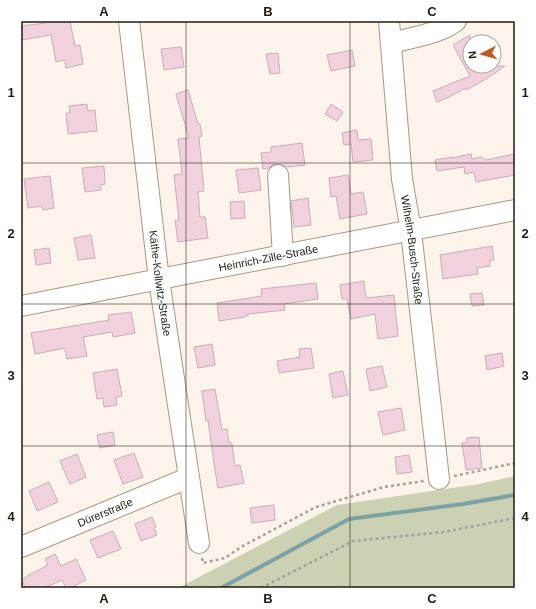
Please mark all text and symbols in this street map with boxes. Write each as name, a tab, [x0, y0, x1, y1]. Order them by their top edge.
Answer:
text: A	[99, 4, 109, 19]
text: B	[263, 4, 273, 19]
text: C	[427, 4, 437, 19]
north arrow	[462, 34, 502, 74]
text: N	[466, 50, 478, 60]
text: 1	[7, 85, 15, 100]
text: 1	[521, 85, 529, 100]
street label: Wilhelm-Busch-Straße	[399, 194, 425, 305]
text: 2	[7, 226, 15, 241]
text: 2	[521, 226, 529, 241]
street label: Käthe-Kollwitz-Straße	[147, 230, 173, 337]
street label: Heinrich-Zille-Straße	[218, 242, 319, 273]
text: 3	[7, 368, 15, 383]
text: 3	[521, 368, 529, 383]
street label: Dürerstraße	[76, 495, 135, 529]
text: 4	[7, 509, 15, 524]
text: 4	[521, 509, 529, 524]
text: A	[99, 591, 109, 606]
text: B	[263, 591, 273, 606]
text: C	[427, 591, 437, 606]

